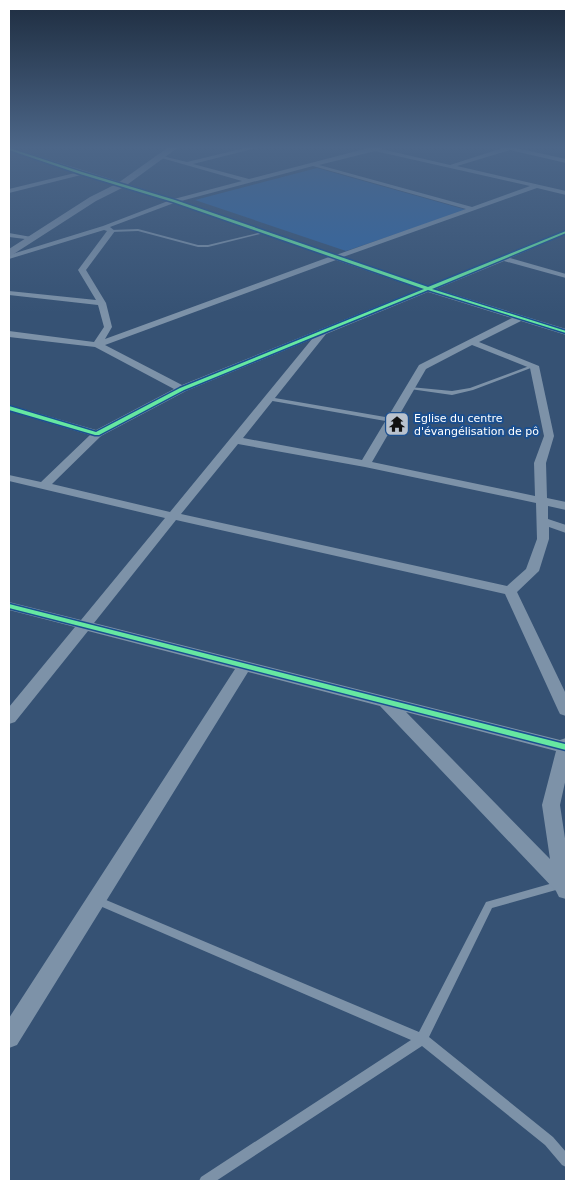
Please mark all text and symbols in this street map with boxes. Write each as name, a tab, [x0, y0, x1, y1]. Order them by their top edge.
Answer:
temple icon: Eglise du centre d'évangélisation de pô	[384, 411, 410, 437]
place label: Eglise du centre d'évangélisation de pô	[414, 412, 539, 438]

